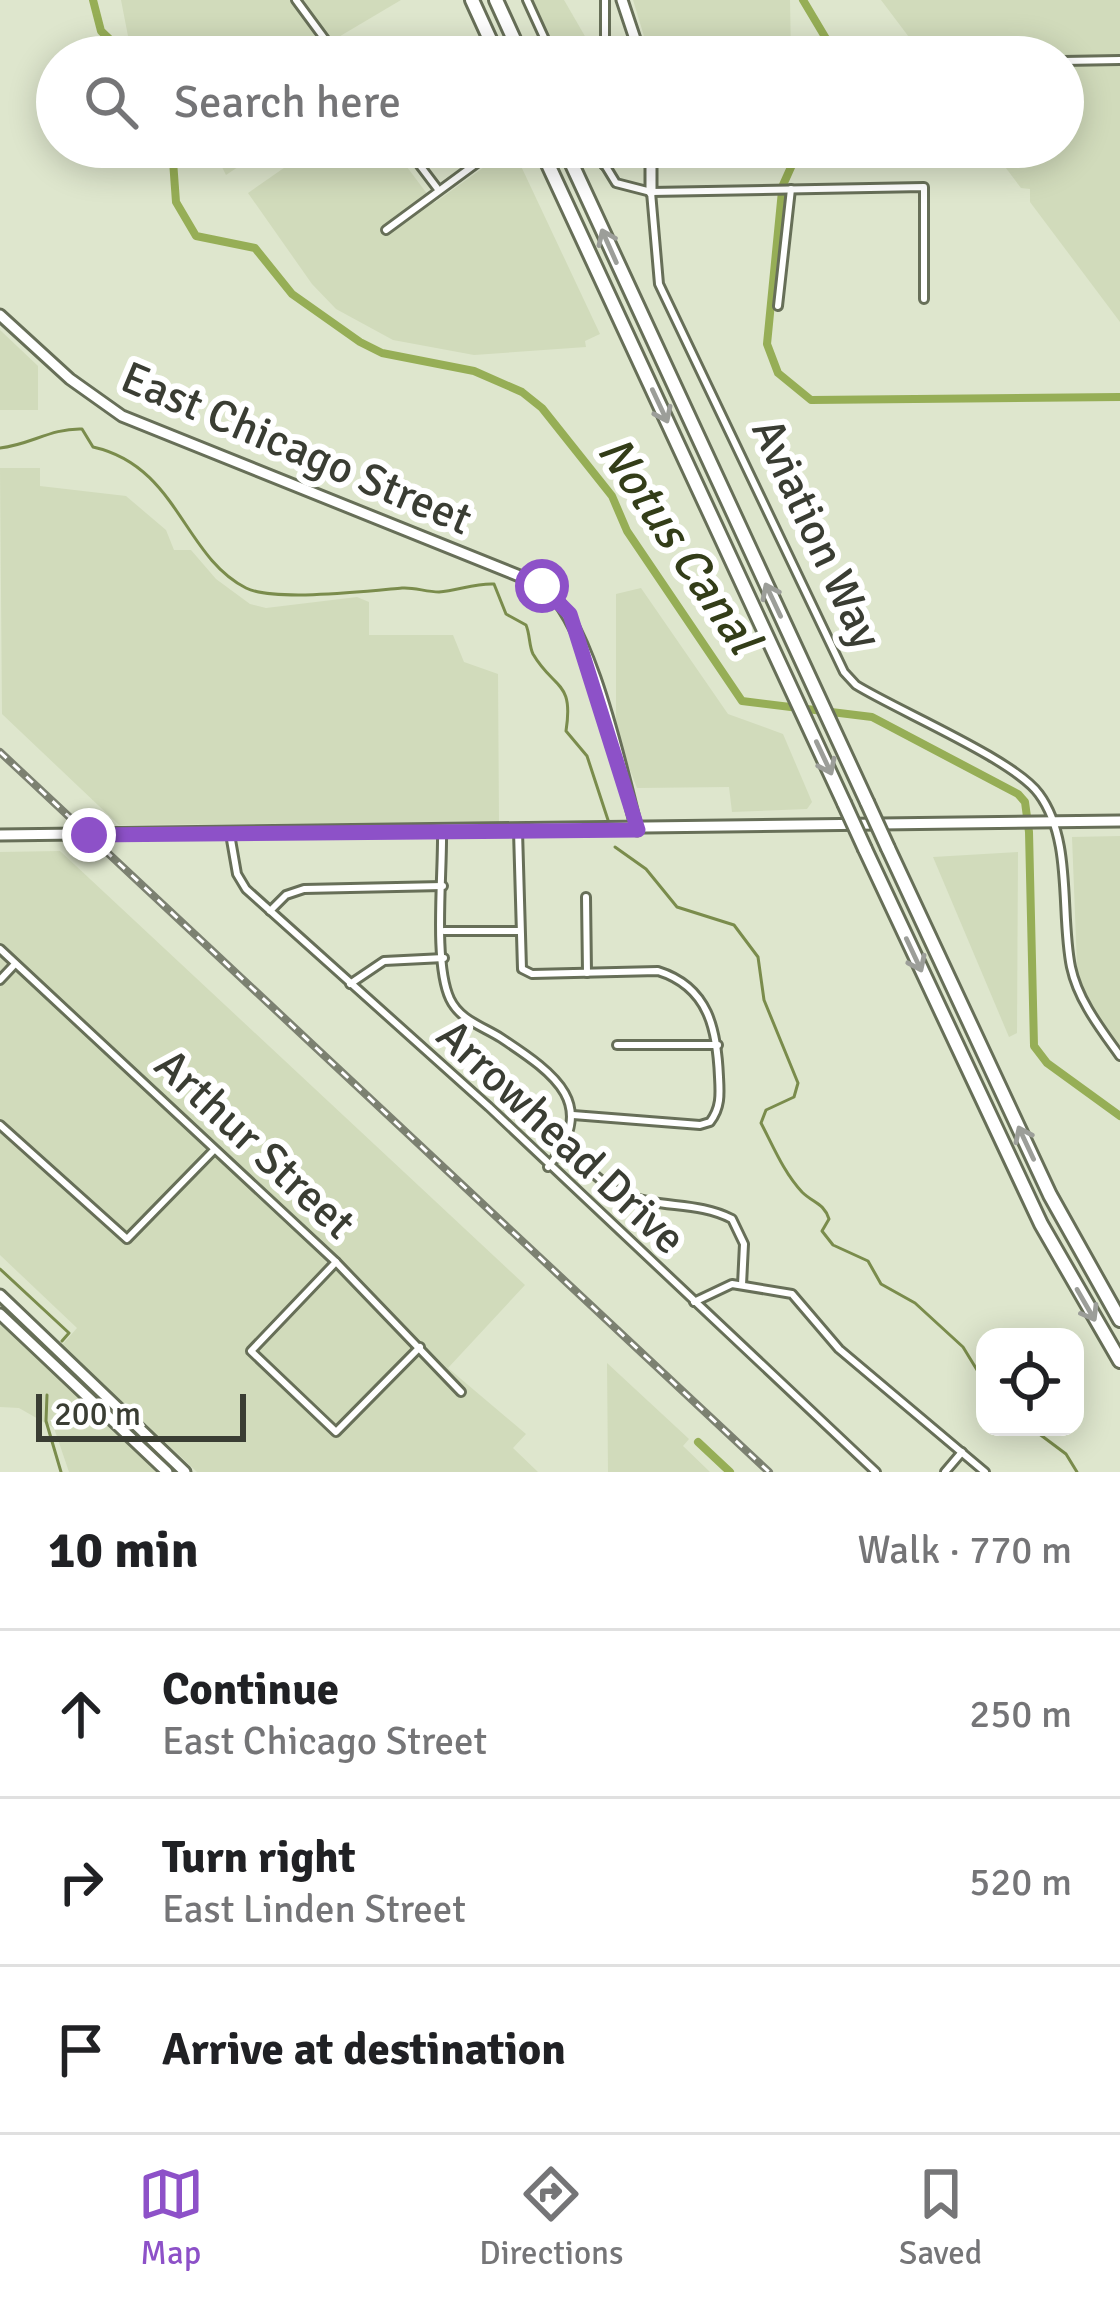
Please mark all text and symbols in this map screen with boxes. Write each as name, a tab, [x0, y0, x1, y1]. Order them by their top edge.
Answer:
search box	[36, 36, 1084, 168]
icon: search	[78, 69, 144, 135]
text: Search here	[174, 75, 401, 130]
one-way arrow	[597, 229, 619, 265]
street label: East Chicago Street	[113, 350, 480, 547]
one-way arrow	[650, 387, 672, 423]
street label: Aviation Way	[739, 410, 894, 657]
water label: Notus Canal	[585, 425, 775, 667]
route start	[515, 559, 569, 613]
one-way arrow	[761, 583, 783, 619]
one-way arrow	[814, 739, 836, 775]
route end	[62, 808, 116, 862]
one-way arrow	[904, 936, 926, 972]
street label: Arrowhead Drive	[425, 1008, 697, 1266]
street label: Arthur Street	[143, 1038, 366, 1251]
one-way arrow	[1014, 1126, 1036, 1162]
one-way arrow	[1075, 1287, 1098, 1322]
map controls	[976, 1328, 1084, 1436]
button: locate	[976, 1328, 1084, 1436]
scale bar	[36, 1388, 246, 1441]
text: 200 m	[54, 1394, 141, 1435]
text: 10 min	[48, 1519, 199, 1582]
text: Walk · 770 m	[858, 1526, 1072, 1574]
text: Continue	[162, 1662, 339, 1717]
icon: ahead	[48, 1681, 114, 1747]
text: 250 m	[969, 1690, 1072, 1738]
text: East Chicago Street	[162, 1717, 487, 1765]
text: Turn right	[162, 1830, 356, 1885]
icon: right	[48, 1849, 114, 1915]
text: 520 m	[969, 1858, 1072, 1906]
text: East Linden Street	[162, 1885, 466, 1933]
icon: arrive	[48, 2017, 114, 2083]
text: Arrive at destination	[162, 2022, 566, 2077]
tab: Map	[138, 2161, 204, 2274]
tab: Directions	[479, 2161, 624, 2274]
tab: Saved	[899, 2161, 982, 2274]

